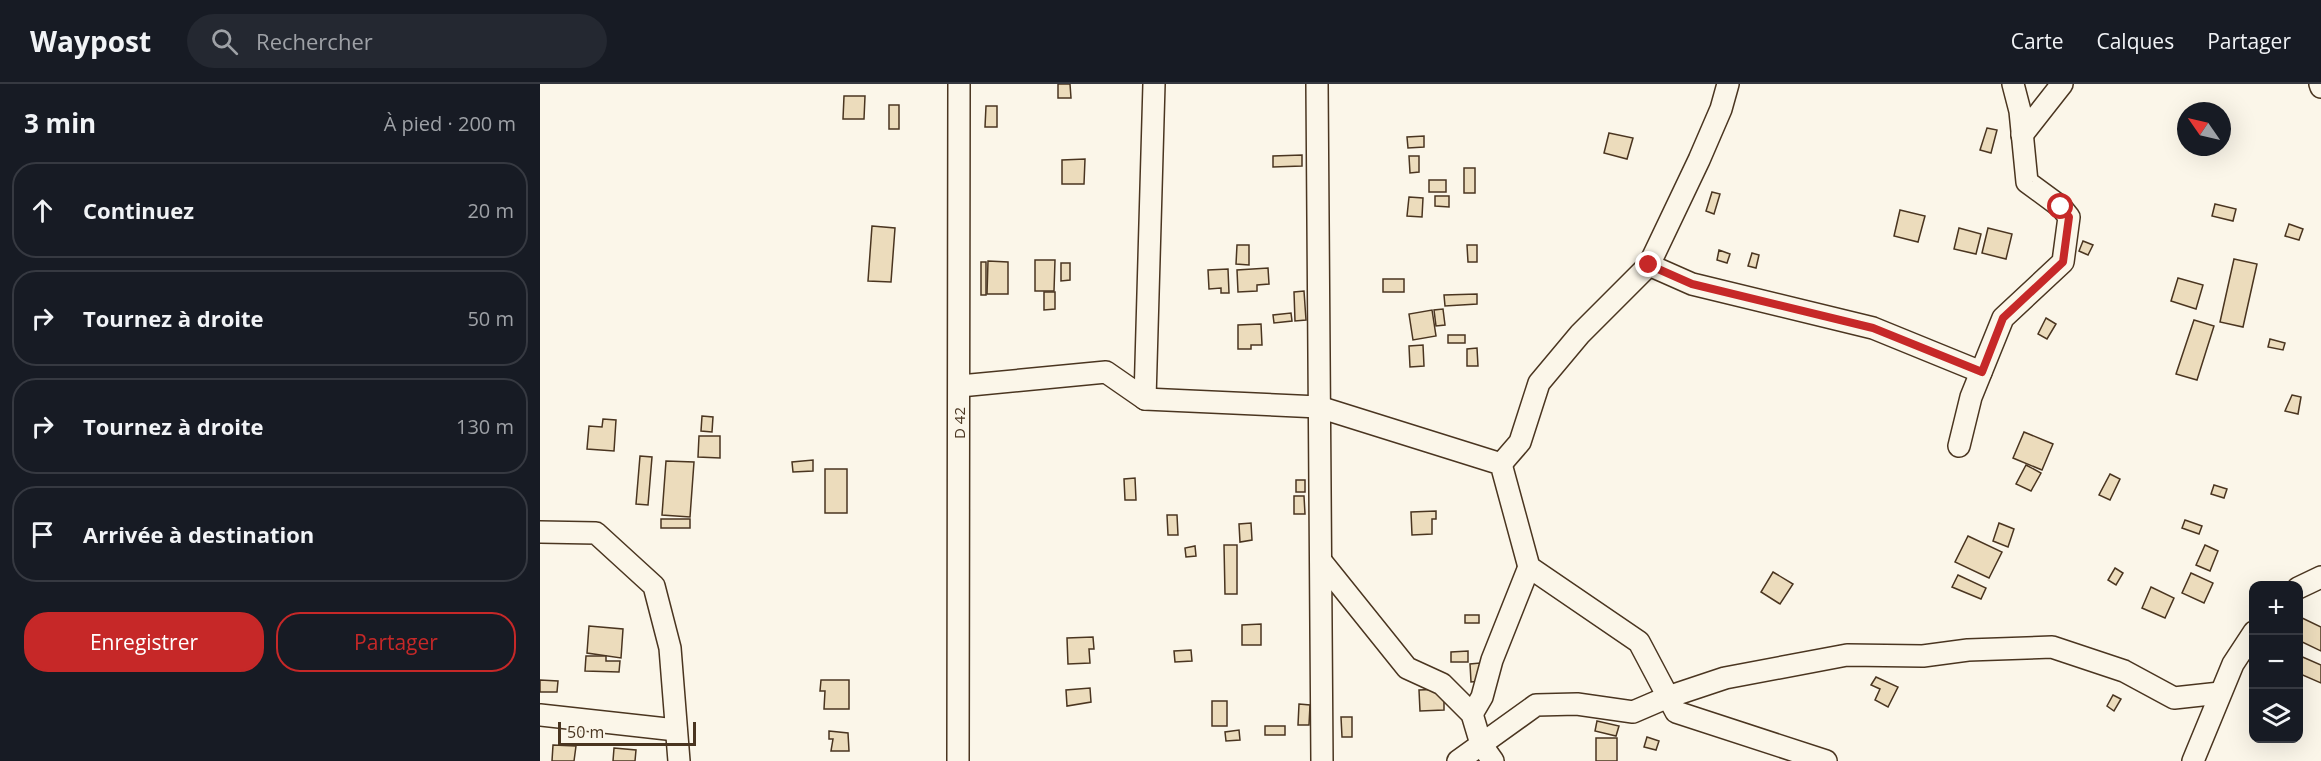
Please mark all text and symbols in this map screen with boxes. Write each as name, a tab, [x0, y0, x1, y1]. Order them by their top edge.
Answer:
search box	[187, 14, 607, 68]
text: Waypost	[30, 22, 151, 60]
icon: search	[208, 25, 241, 58]
text: Rechercher	[256, 26, 373, 56]
text: Carte	[2011, 27, 2063, 55]
text: Calques	[2096, 27, 2174, 55]
text: Partager	[2207, 27, 2291, 55]
north arrow	[2177, 102, 2231, 156]
text: 3 min	[24, 105, 96, 141]
text: À pied · 200 m	[384, 110, 516, 137]
route start	[2047, 193, 2073, 219]
icon: ahead	[26, 194, 59, 227]
text: Continuez	[83, 195, 194, 225]
text: 20 m	[467, 197, 514, 224]
route end	[1635, 251, 1661, 277]
icon: right	[26, 302, 59, 335]
text: Tournez à droite	[83, 303, 264, 333]
text: 50 m	[467, 305, 514, 332]
street label: D 42	[949, 407, 969, 439]
icon: right	[26, 410, 59, 443]
text: Tournez à droite	[83, 411, 264, 441]
text: 130 m	[456, 413, 514, 440]
icon: arrive	[26, 518, 59, 551]
text: Arrivée à destination	[83, 519, 314, 549]
map controls	[2249, 581, 2303, 743]
button: +	[2249, 581, 2303, 635]
button: Enregistrer	[24, 612, 264, 672]
button: Partager	[276, 612, 516, 672]
button: −	[2249, 635, 2303, 689]
button: layers	[2249, 689, 2303, 743]
scale bar	[558, 719, 696, 746]
text: 50 m	[567, 721, 604, 743]

